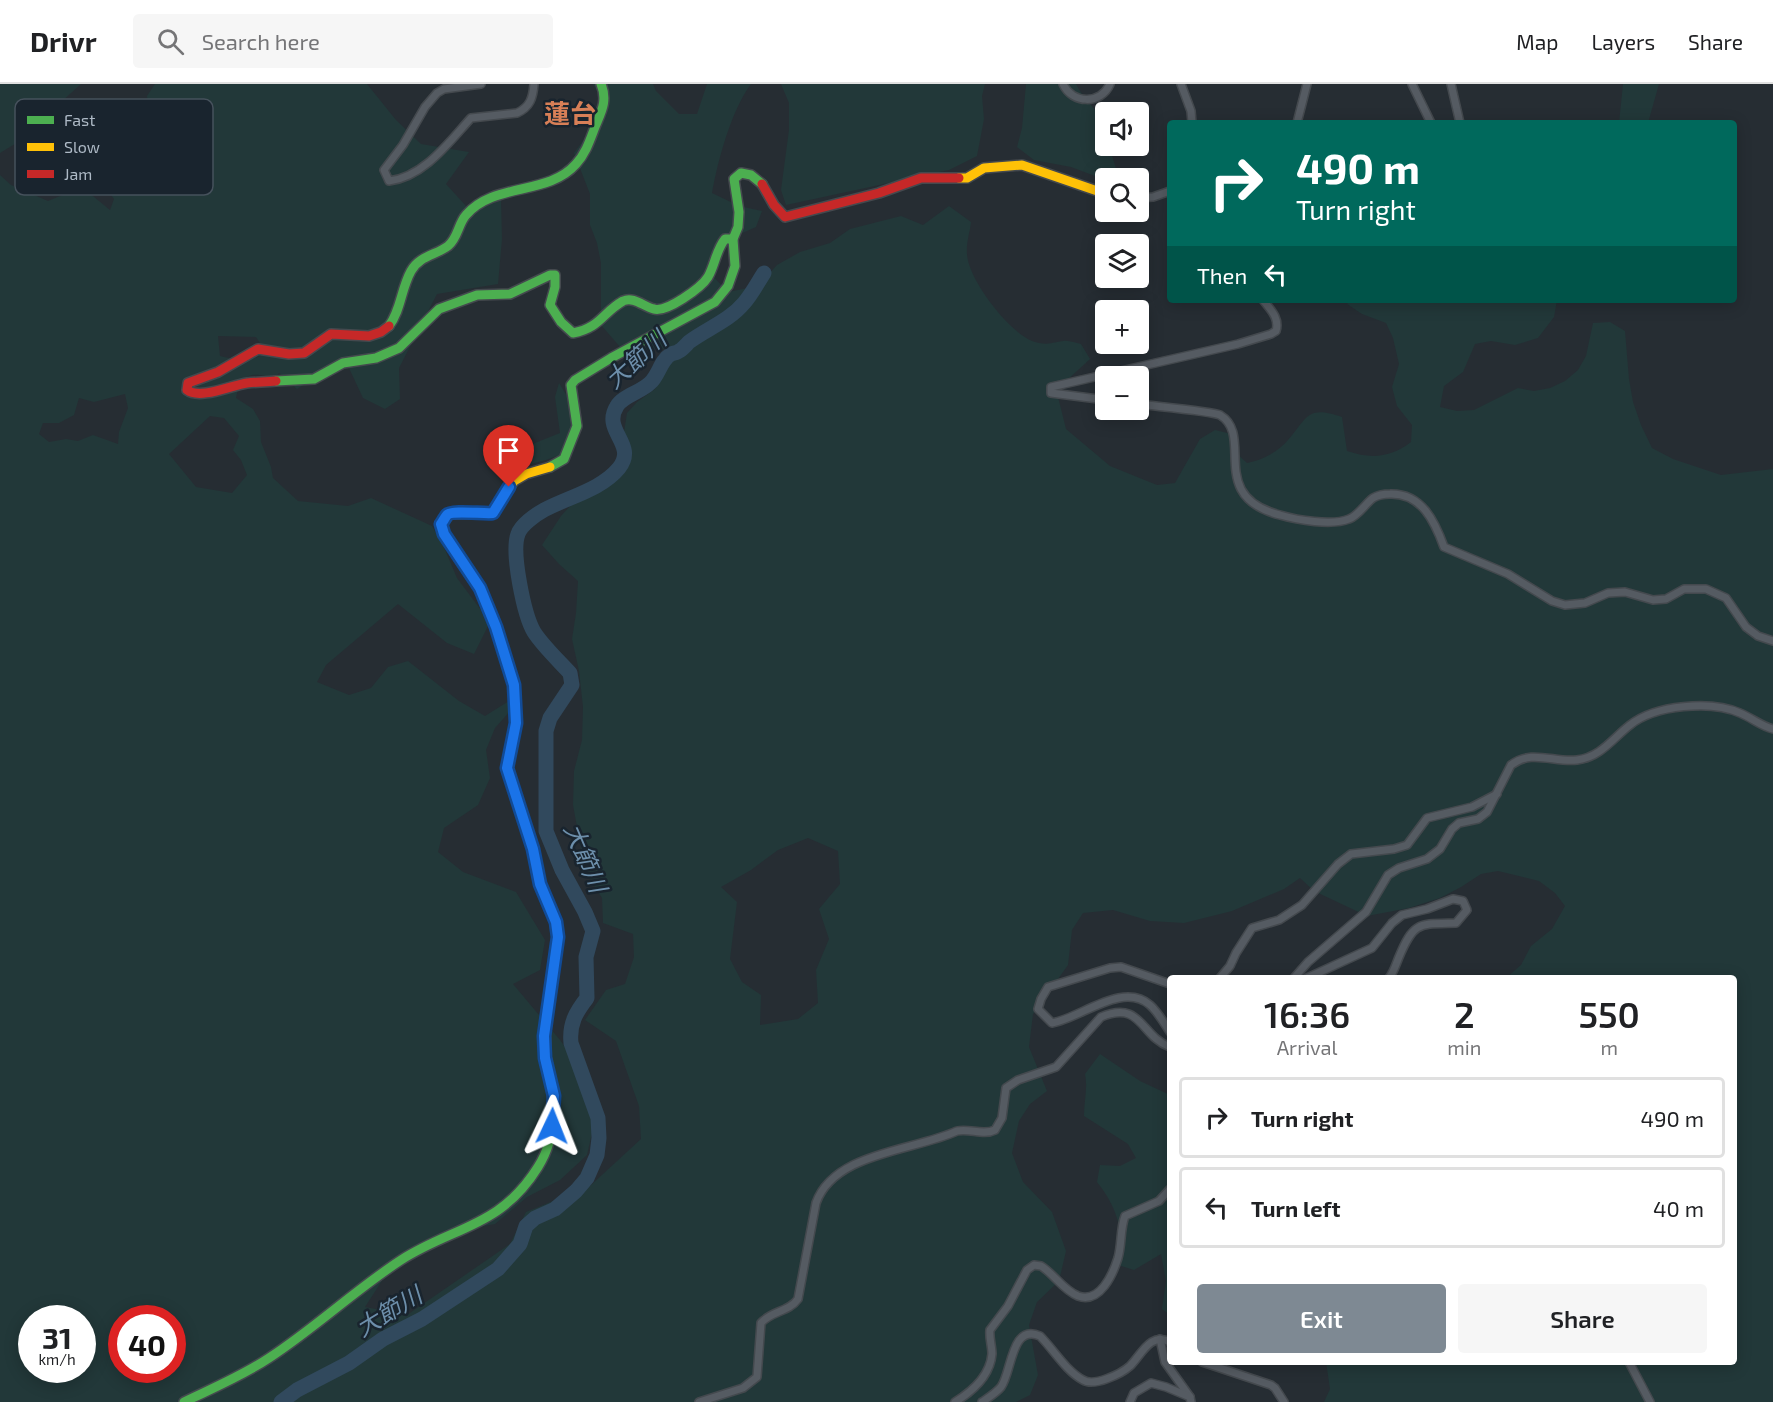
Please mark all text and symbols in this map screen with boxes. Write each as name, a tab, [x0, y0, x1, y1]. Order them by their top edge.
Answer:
search box	[133, 14, 553, 68]
text: Drivr	[30, 24, 97, 58]
icon: search	[154, 25, 187, 58]
text: Search here	[202, 28, 320, 54]
text: Map	[1516, 29, 1558, 54]
text: Layers	[1591, 29, 1655, 54]
text: Share	[1688, 29, 1743, 54]
district label: 蓮台	[544, 97, 596, 128]
legend	[15, 99, 213, 195]
map controls	[1095, 102, 1149, 420]
button: sound	[1095, 102, 1149, 156]
text: Fast	[64, 110, 95, 129]
text: Slow	[64, 137, 100, 156]
text: 490 m	[1296, 142, 1420, 192]
icon: right	[1197, 144, 1275, 222]
text: Jam	[64, 164, 92, 183]
button: search	[1095, 168, 1149, 222]
text: Turn right	[1296, 193, 1416, 225]
button: layers	[1095, 234, 1149, 288]
icon: left	[1259, 258, 1292, 291]
text: Then	[1197, 262, 1247, 288]
button: +	[1095, 300, 1149, 354]
water label: 大節川	[599, 322, 674, 394]
button: −	[1095, 366, 1149, 420]
pin	[483, 425, 534, 487]
icon: arrive	[492, 434, 525, 467]
water label: 大節川	[559, 819, 615, 899]
text: 16:36	[1264, 992, 1350, 1035]
text: 2	[1454, 992, 1475, 1035]
text: 550	[1578, 992, 1640, 1035]
text: Arrival	[1277, 1035, 1338, 1059]
text: min	[1447, 1035, 1481, 1059]
text: m	[1600, 1035, 1618, 1059]
position arrow	[520, 1094, 584, 1158]
icon: right	[1200, 1101, 1233, 1134]
text: Turn right	[1251, 1105, 1353, 1131]
text: 490 m	[1640, 1105, 1704, 1131]
icon: left	[1200, 1191, 1233, 1224]
text: Turn left	[1251, 1195, 1340, 1221]
text: 40 m	[1653, 1195, 1704, 1221]
water label: 大節川	[350, 1278, 429, 1342]
button: Exit	[1197, 1284, 1446, 1353]
button: Share	[1458, 1284, 1707, 1353]
speed limit sign: 40	[108, 1305, 186, 1383]
text: 31	[42, 1319, 72, 1355]
text: km/h	[38, 1350, 76, 1368]

